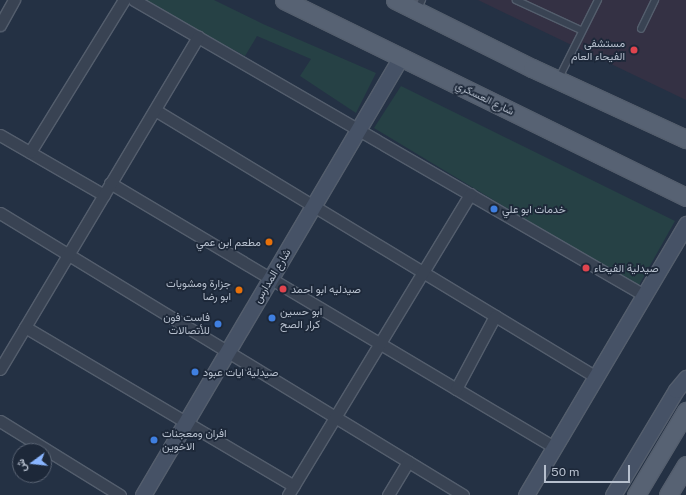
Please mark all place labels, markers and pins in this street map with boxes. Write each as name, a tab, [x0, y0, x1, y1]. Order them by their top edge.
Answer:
place label: مستشفى الفيحاء العام	[571, 37, 625, 63]
marker: مستشفى الفيحاء العام	[628, 44, 640, 56]
place label: خدمات ابو علي	[502, 202, 566, 216]
marker: خدمات ابو علي	[489, 204, 499, 214]
place label: مطعم ابن عمي	[196, 235, 261, 249]
marker: مطعم ابن عمي	[264, 237, 274, 247]
place label: صيدلية الفيحاء	[594, 261, 659, 275]
marker: صيدلية الفيحاء	[581, 263, 591, 273]
place label: جزارة ومشويات ابو رضا	[166, 277, 231, 303]
place label: صيدليه ابو احمد	[291, 282, 361, 296]
marker: صيدليه ابو احمد	[278, 284, 288, 294]
marker: جزارة ومشويات ابو رضا	[234, 285, 244, 295]
place label: ابو حسين كرار الصح	[280, 305, 322, 331]
place label: فاست فون للأتصالات	[163, 311, 210, 337]
marker: ابو حسين كرار الصح	[267, 313, 277, 323]
marker: فاست فون للأتصالات	[213, 319, 223, 329]
place label: صيدلية ايات عبود	[203, 365, 278, 379]
marker: صيدلية ايات عبود	[190, 367, 200, 377]
place label: افران ومعجنات الاخوين	[162, 427, 226, 453]
marker: افران ومعجنات الاخوين	[149, 435, 159, 445]

